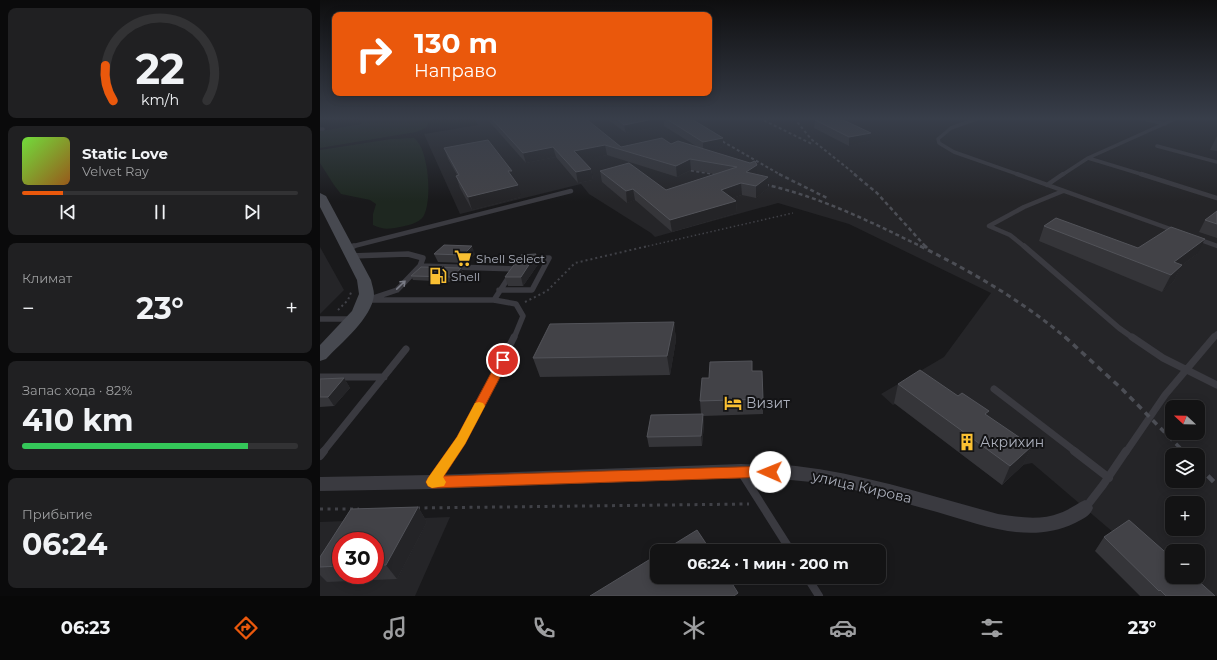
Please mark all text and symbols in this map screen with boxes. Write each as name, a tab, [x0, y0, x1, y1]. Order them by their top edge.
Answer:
text: 130 m	[414, 26, 498, 60]
icon: right	[348, 28, 400, 80]
text: 22	[135, 44, 185, 94]
text: Направо	[414, 60, 497, 82]
text: km/h	[141, 90, 179, 108]
text: Static Love	[82, 144, 168, 163]
text: Velvet Ray	[82, 163, 149, 179]
icon: previous	[57, 201, 79, 223]
icon: pause	[149, 201, 171, 223]
icon: next	[241, 201, 263, 223]
supermarket icon: Shell Select	[453, 248, 473, 268]
place label: Shell Select	[476, 251, 545, 266]
fuel station icon: Shell	[428, 266, 448, 286]
place label: Shell	[451, 269, 480, 284]
text: Климат	[22, 270, 72, 286]
one-way arrow	[396, 280, 406, 290]
text: 23°	[136, 290, 184, 327]
text: −	[22, 295, 35, 322]
text: +	[285, 295, 298, 322]
pin	[486, 343, 520, 377]
icon: arrive	[492, 349, 514, 371]
text: Запас хода · 82%	[22, 382, 132, 398]
hotel icon: Визит	[723, 393, 743, 413]
place label: Визит	[746, 394, 790, 412]
north arrow	[1165, 400, 1205, 440]
map controls	[1165, 400, 1205, 584]
text: 410 km	[22, 402, 134, 439]
building icon: Акрихин	[957, 432, 977, 452]
place label: Акрихин	[980, 433, 1044, 451]
button: layers	[1165, 448, 1205, 488]
position arrow	[749, 451, 791, 493]
street label: улица Кирова	[809, 467, 914, 507]
button: +	[1165, 496, 1205, 536]
text: Прибытие	[22, 506, 93, 522]
text: 06:24	[22, 526, 107, 563]
speed limit sign: 30	[332, 532, 384, 584]
button: −	[1165, 544, 1205, 584]
text: 06:24 · 1 мин · 200 m	[687, 554, 849, 573]
icon: directions	[232, 614, 260, 642]
icon: music	[381, 614, 409, 642]
icon: phone	[530, 614, 558, 642]
icon: climate	[680, 614, 708, 642]
icon: car	[829, 614, 857, 642]
icon: filters	[978, 614, 1006, 642]
text: 06:23	[61, 617, 110, 639]
text: 23°	[1128, 617, 1156, 639]

